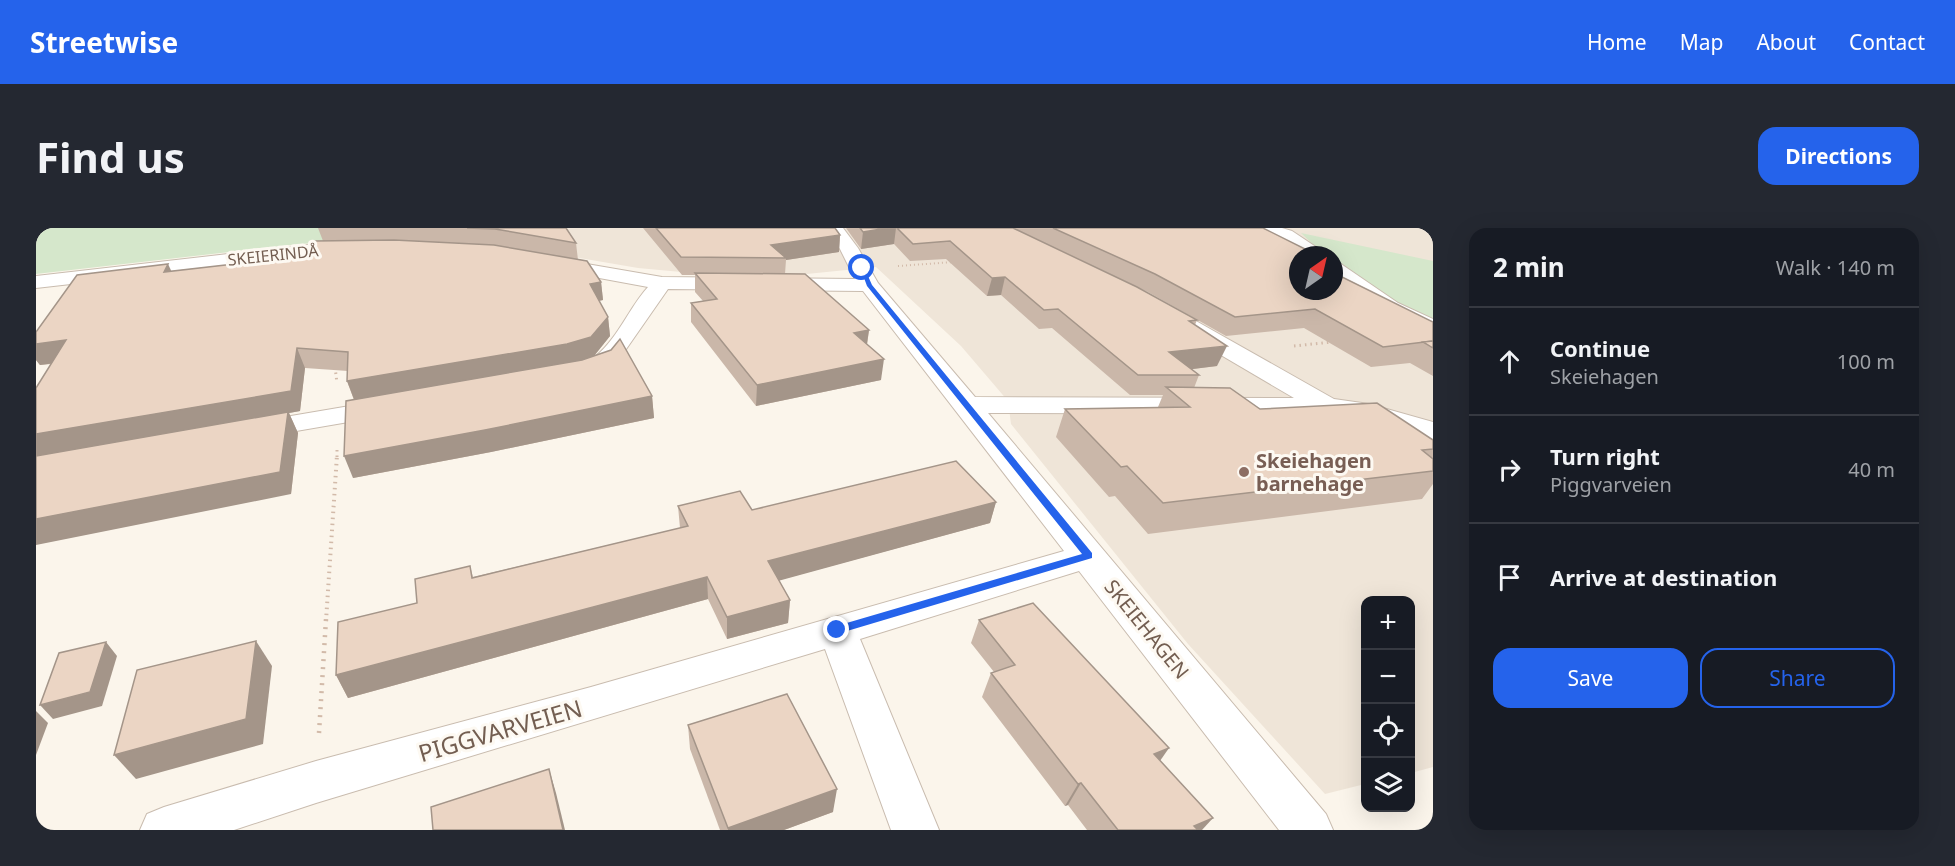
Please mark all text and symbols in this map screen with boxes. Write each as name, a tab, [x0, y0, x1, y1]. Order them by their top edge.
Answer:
text: Streetwise	[30, 23, 178, 61]
text: Home	[1587, 28, 1647, 56]
text: Map	[1680, 28, 1723, 56]
text: About	[1756, 28, 1816, 56]
text: Contact	[1849, 28, 1925, 56]
button: Directions	[1758, 127, 1919, 185]
text: Find us	[36, 128, 185, 185]
street label: SKEIERINDÅ	[227, 239, 320, 271]
north arrow	[1289, 246, 1343, 300]
text: 2 min	[1493, 249, 1565, 285]
route start	[848, 254, 874, 280]
text: Walk · 140 m	[1776, 254, 1895, 281]
text: Continue	[1550, 333, 1650, 363]
icon: ahead	[1493, 345, 1526, 378]
text: 100 m	[1837, 348, 1895, 375]
text: Skeiehagen	[1550, 363, 1659, 390]
text: Turn right	[1550, 441, 1660, 471]
place label: Skeiehagen barnehage	[1256, 447, 1372, 497]
icon: right	[1493, 453, 1526, 486]
text: 40 m	[1848, 456, 1895, 483]
marker: Skeiehagen barnehage	[1237, 465, 1251, 479]
text: Piggvarveien	[1550, 471, 1672, 498]
icon: arrive	[1493, 561, 1526, 594]
text: Arrive at destination	[1550, 562, 1777, 592]
street label: SKEIEHAGEN	[1099, 574, 1195, 684]
map controls	[1361, 596, 1415, 812]
button: +	[1361, 596, 1415, 650]
route end	[823, 616, 849, 642]
button: Save	[1493, 648, 1688, 708]
button: Share	[1700, 648, 1895, 708]
button: −	[1361, 650, 1415, 704]
street label: PIGGVARVEIEN	[414, 691, 586, 769]
button: locate	[1361, 704, 1415, 758]
button: layers	[1361, 758, 1415, 812]

